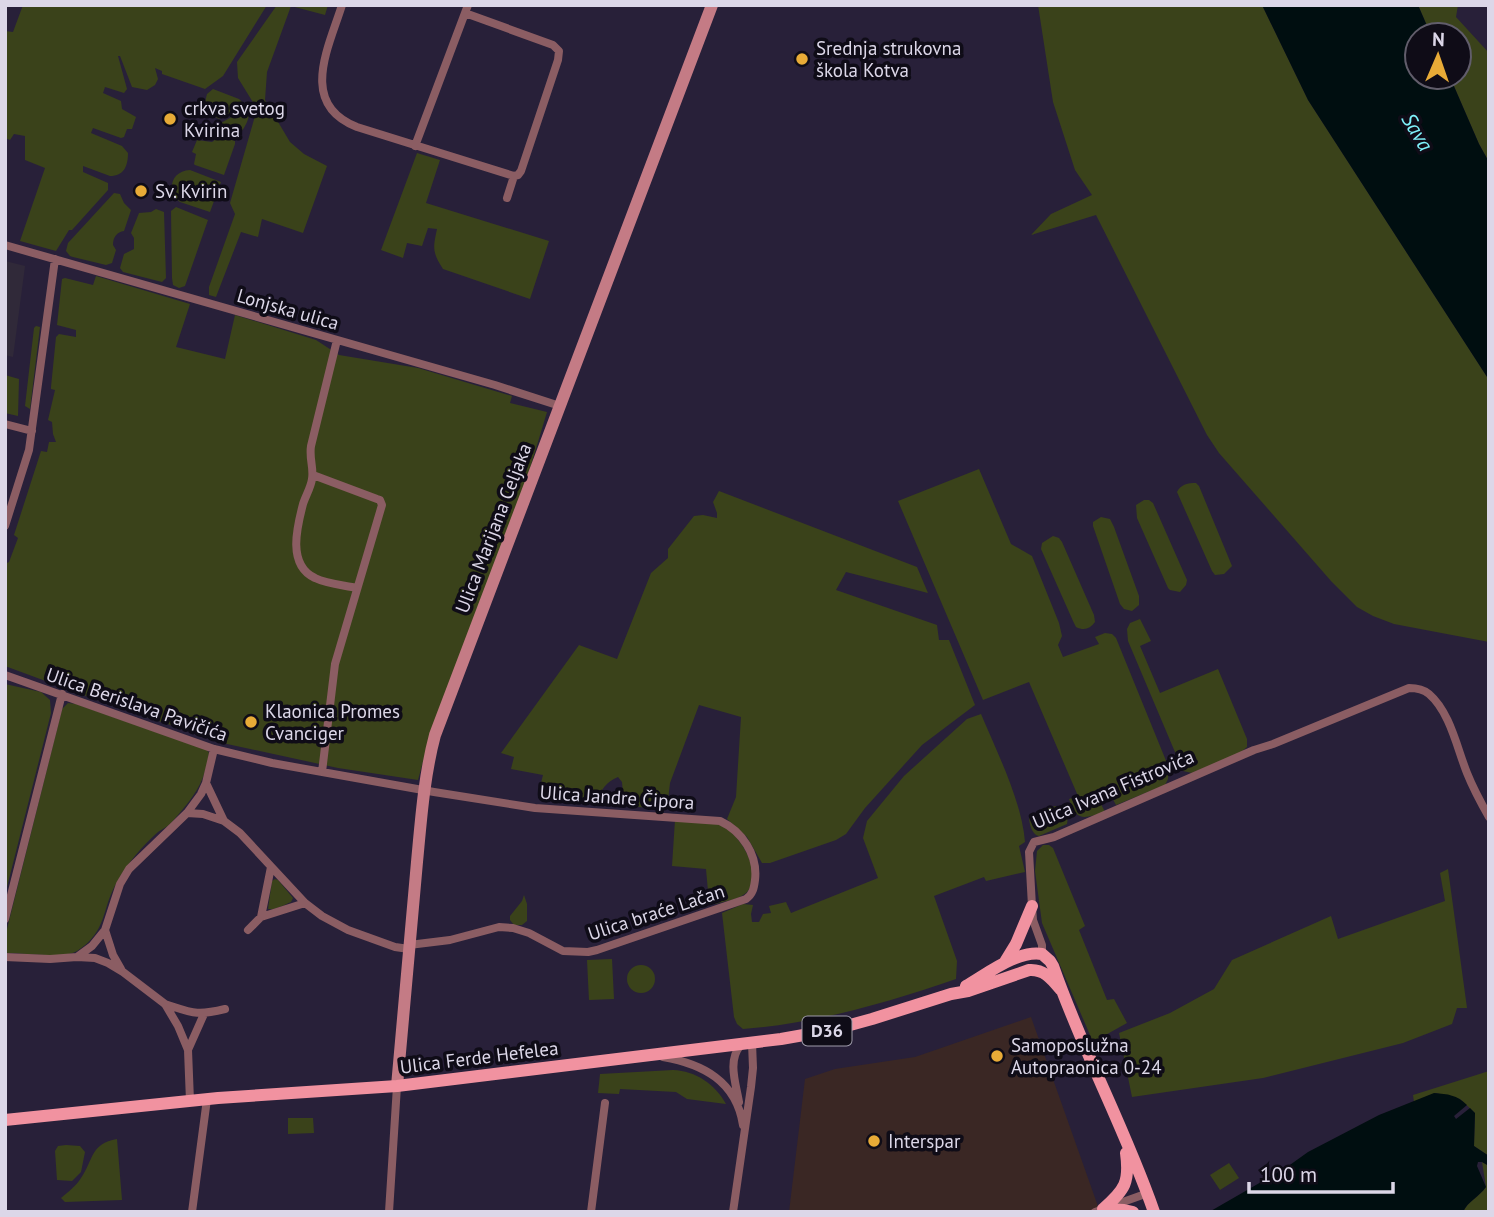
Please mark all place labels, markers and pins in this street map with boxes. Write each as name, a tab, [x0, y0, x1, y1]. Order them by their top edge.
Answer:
place label: Srednja strukovna škola Kotva	[816, 36, 961, 82]
marker: Srednja strukovna škola Kotva	[794, 51, 810, 67]
place label: crkva svetog Kvirina	[184, 96, 285, 142]
marker: crkva svetog Kvirina	[162, 111, 178, 127]
place label: Sv. Kvirin	[155, 179, 227, 203]
marker: Sv. Kvirin	[133, 183, 149, 199]
place label: Klaonica Promes Cvanciger	[265, 699, 400, 745]
marker: Klaonica Promes Cvanciger	[243, 714, 259, 730]
place label: Samoposlužna Autopraonica 0-24	[1011, 1033, 1162, 1079]
marker: Samoposlužna Autopraonica 0-24	[989, 1048, 1005, 1064]
place label: Interspar	[888, 1129, 961, 1153]
marker: Interspar	[866, 1133, 882, 1149]

